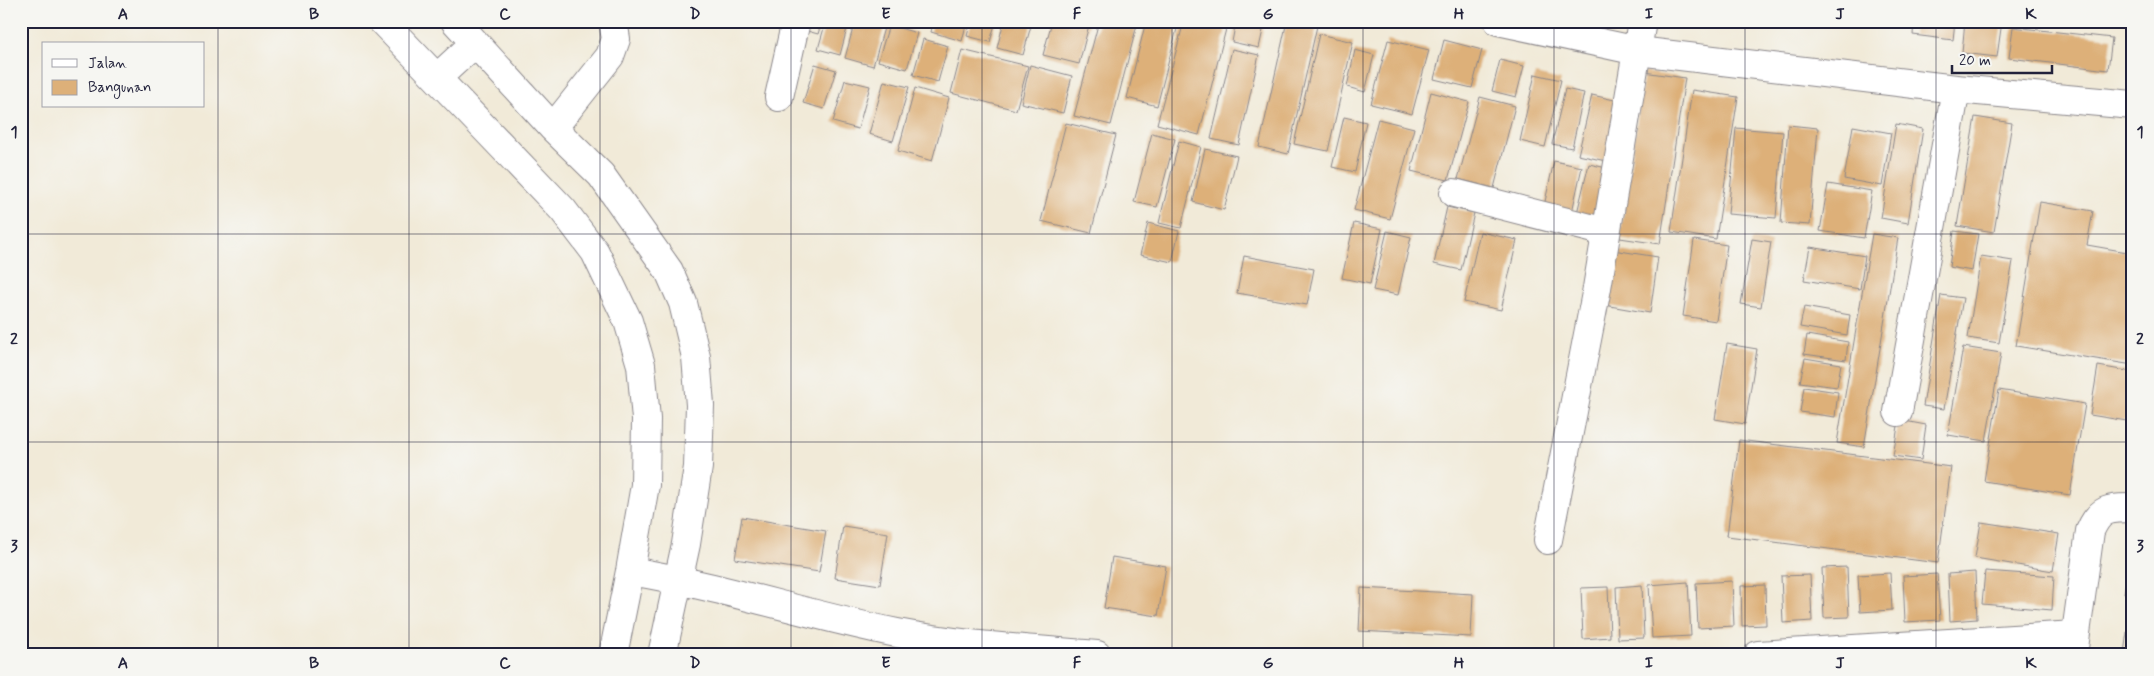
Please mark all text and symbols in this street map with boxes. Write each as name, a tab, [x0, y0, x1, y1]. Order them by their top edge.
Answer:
text: A	[118, 4, 128, 25]
text: B	[309, 4, 319, 25]
text: C	[499, 4, 511, 25]
text: D	[689, 4, 701, 25]
text: E	[881, 4, 891, 25]
text: F	[1073, 4, 1082, 25]
text: G	[1263, 4, 1274, 25]
text: H	[1454, 4, 1465, 25]
text: I	[1645, 4, 1654, 25]
text: J	[1835, 4, 1845, 25]
text: K	[2025, 4, 2037, 25]
legend	[42, 42, 205, 108]
scale bar	[1952, 42, 2052, 74]
text: 20 m	[1959, 51, 1991, 71]
text: Jalan	[88, 54, 127, 74]
text: Bangunan	[88, 78, 151, 99]
text: 1	[10, 122, 18, 143]
text: 1	[2136, 122, 2144, 143]
text: 2	[10, 329, 18, 350]
text: 2	[2136, 329, 2144, 350]
text: 3	[10, 536, 18, 557]
text: 3	[2136, 536, 2144, 557]
text: A	[118, 653, 128, 674]
text: B	[309, 653, 319, 674]
text: C	[499, 653, 511, 674]
text: D	[689, 653, 701, 674]
text: E	[881, 653, 891, 674]
text: F	[1073, 653, 1082, 674]
text: G	[1263, 653, 1274, 674]
text: H	[1454, 653, 1465, 674]
text: I	[1645, 653, 1654, 674]
text: J	[1835, 653, 1845, 674]
text: K	[2025, 653, 2037, 674]

